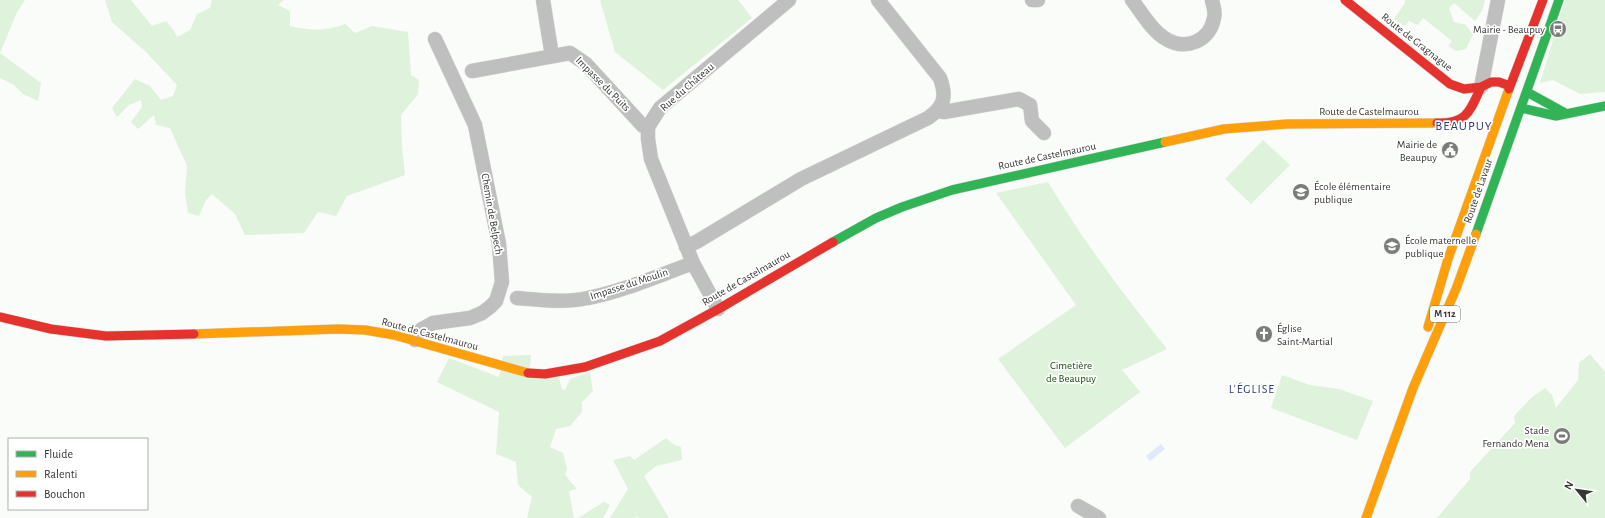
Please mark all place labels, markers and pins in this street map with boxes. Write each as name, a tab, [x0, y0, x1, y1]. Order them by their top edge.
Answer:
bus stop icon: Mairie - Beaupuy	[1548, 19, 1568, 39]
place label: Mairie - Beaupuy	[1473, 24, 1545, 35]
place label: Mairie de Beaupuy	[1397, 139, 1437, 163]
public building icon: Mairie de Beaupuy	[1440, 140, 1460, 160]
place label: École élémentaire publique	[1314, 180, 1391, 205]
school or university icon: École élémentaire publique	[1291, 182, 1311, 202]
place label: École maternelle publique	[1405, 234, 1476, 259]
school or university icon: École maternelle publique	[1382, 236, 1402, 256]
place label: Église Saint-Martial	[1277, 322, 1333, 347]
church icon: Église Saint-Martial	[1254, 324, 1274, 344]
place label: Stade Fernando Mena	[1482, 425, 1549, 449]
sports icon: Stade Fernando Mena	[1552, 426, 1572, 446]

